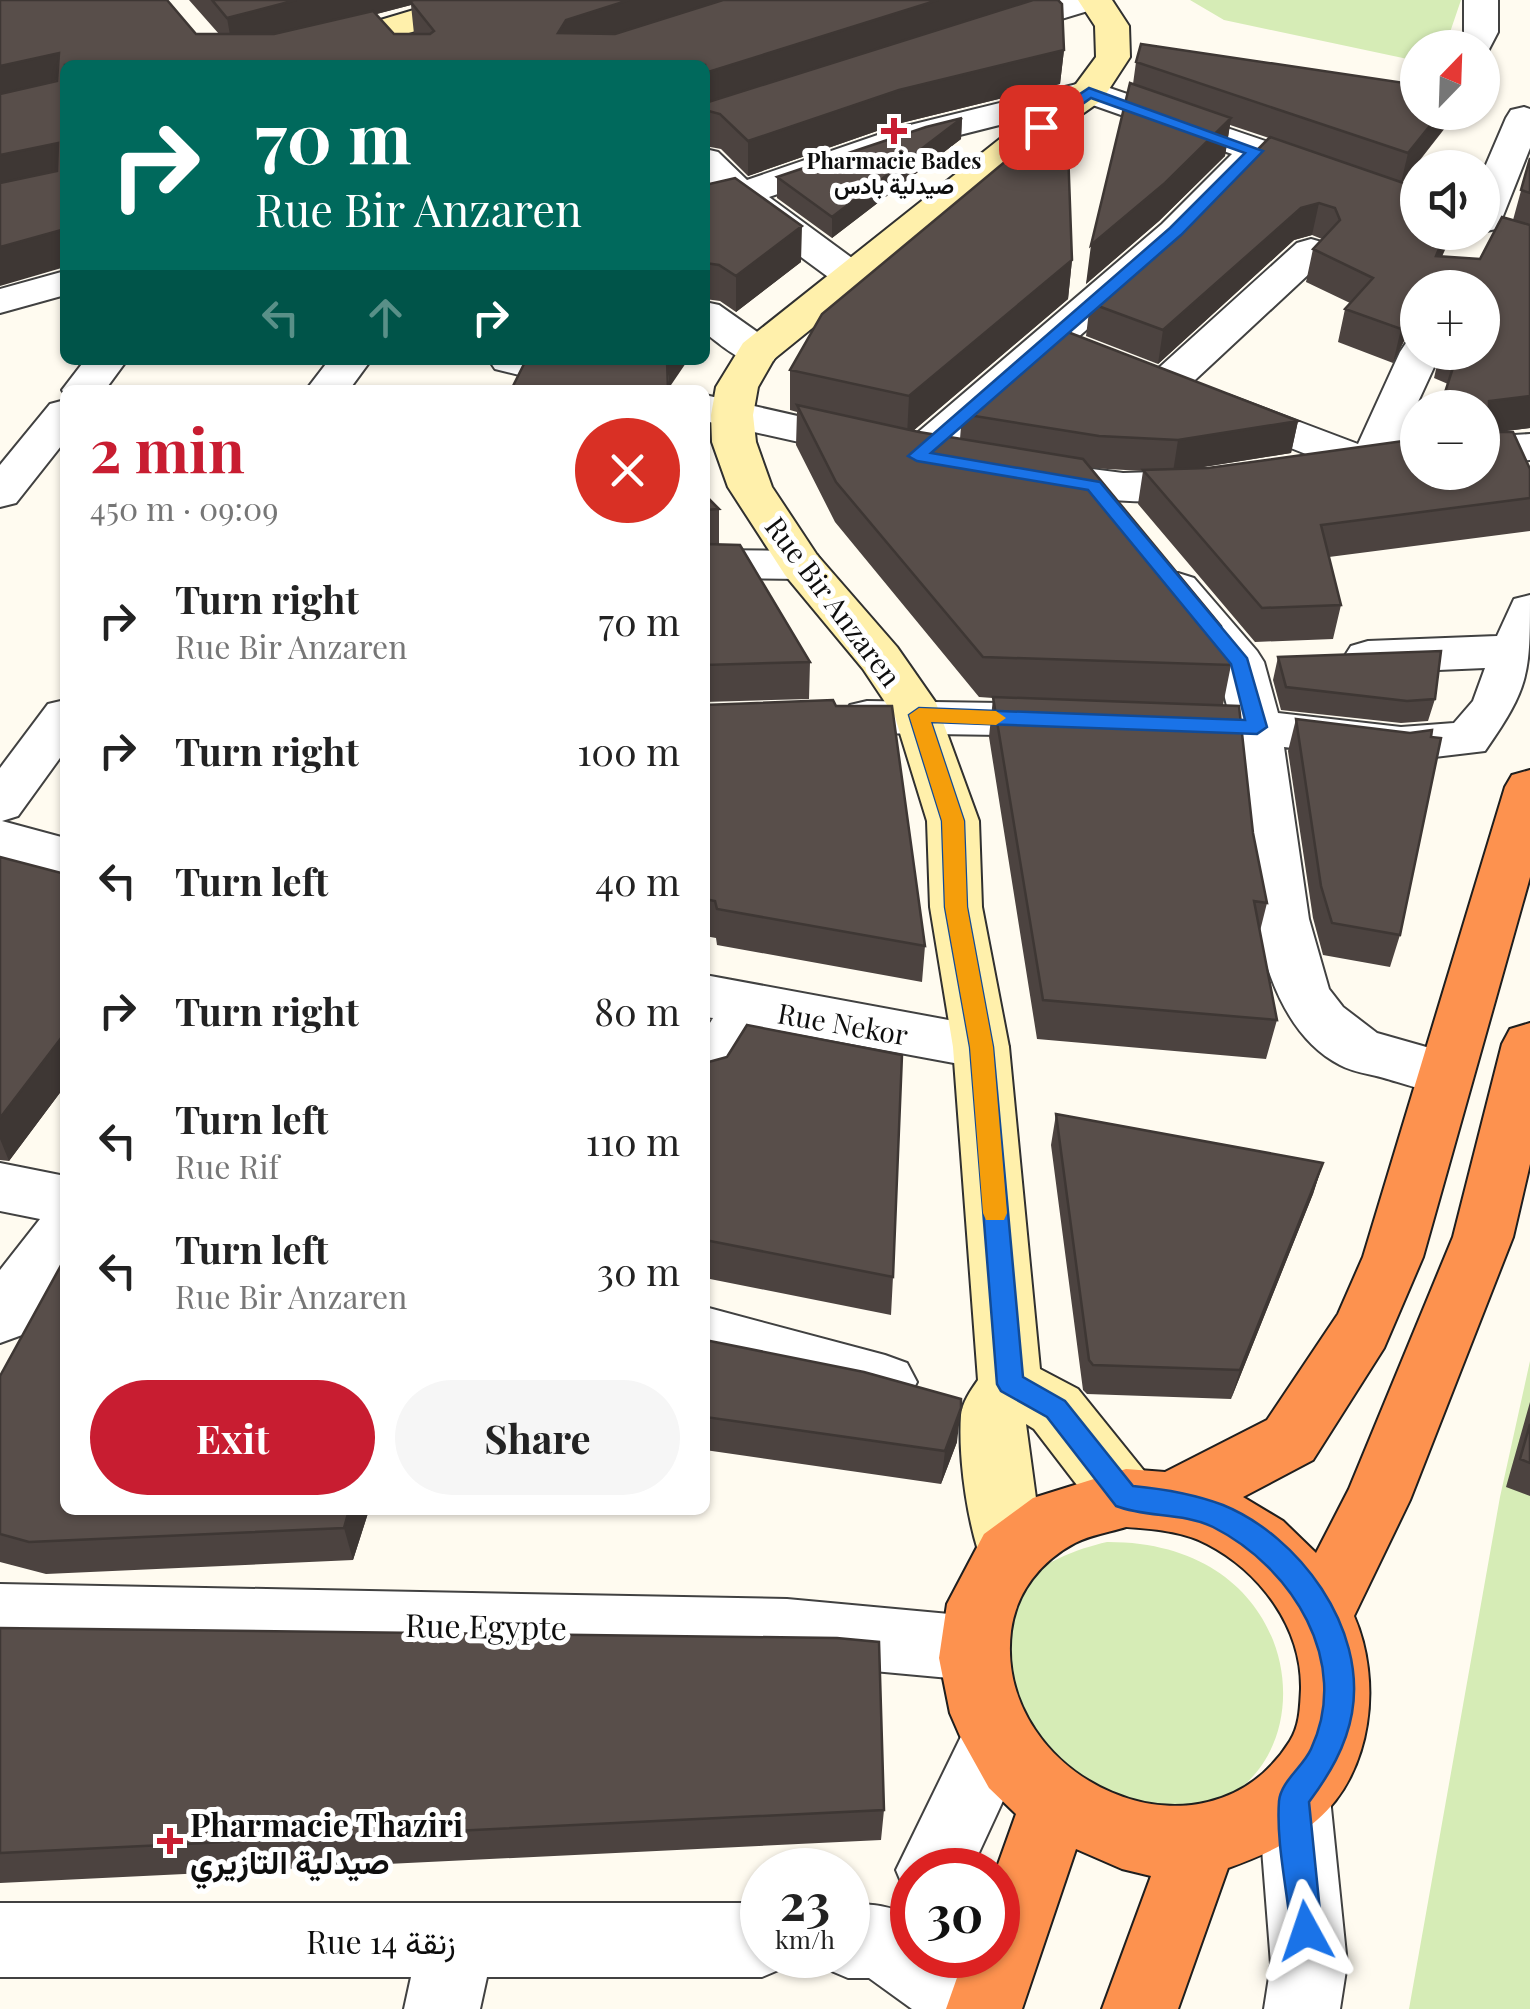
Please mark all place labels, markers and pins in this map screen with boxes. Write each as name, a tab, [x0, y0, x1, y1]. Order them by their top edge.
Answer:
pin	[999, 85, 1084, 170]
marker: Pharmacie Bades صيدلية بادس	[883, 120, 905, 142]
place label: Pharmacie Bades صيدلية بادس	[807, 145, 981, 200]
place label: Pharmacie Thaziri صيدلية التازيري	[190, 1802, 463, 1889]
marker: Pharmacie Thaziri صيدلية التازيري	[159, 1830, 181, 1852]

